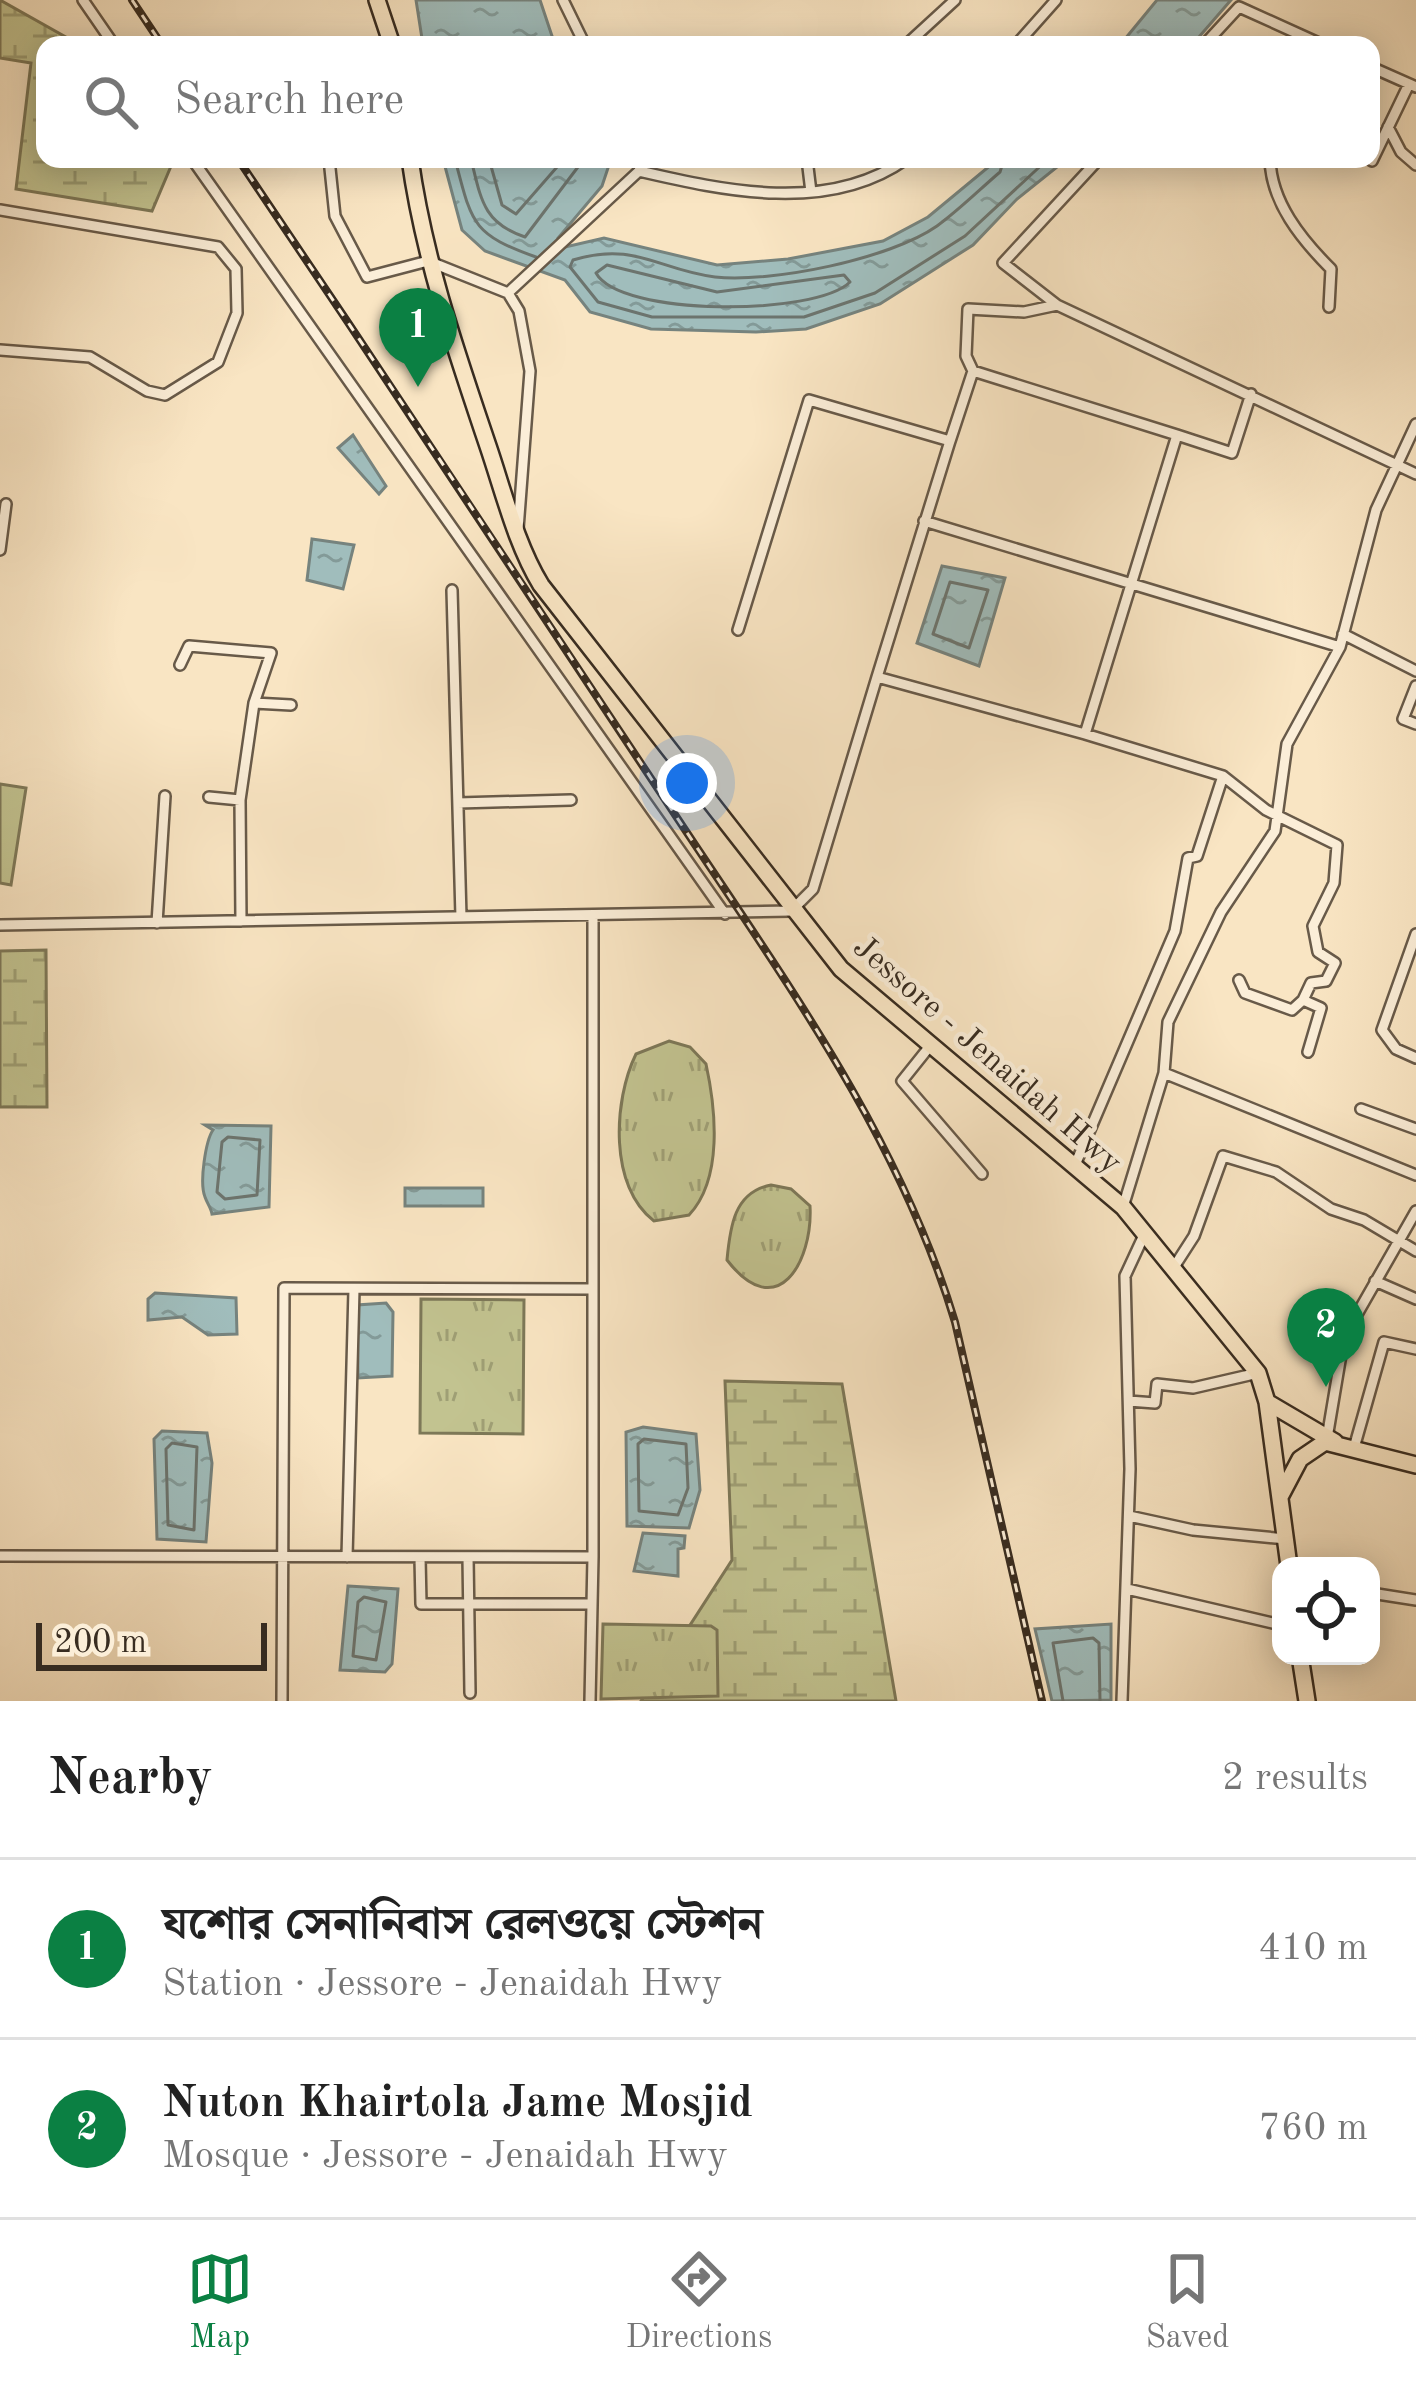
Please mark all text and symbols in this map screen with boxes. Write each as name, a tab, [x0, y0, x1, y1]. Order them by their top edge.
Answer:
search box	[36, 36, 1380, 168]
icon: search	[78, 69, 144, 135]
text: Search here	[174, 79, 404, 124]
pin: 1	[379, 288, 457, 387]
your location	[657, 753, 717, 813]
street label: Jessore - Jenaidah Hwy	[846, 931, 1127, 1181]
pin: 2	[1287, 1288, 1365, 1387]
map controls	[1272, 1557, 1380, 1665]
button: locate	[1272, 1557, 1380, 1665]
scale bar	[36, 1617, 267, 1670]
text: 200 m	[54, 1627, 147, 1660]
text: Nearby	[48, 1754, 213, 1805]
text: 2 results	[1222, 1759, 1368, 1798]
text: যশোর সেনানিবাস রেলওয়ে স্টেশন	[162, 1904, 763, 1949]
text: 1	[76, 1929, 98, 1968]
text: 410 m	[1258, 1929, 1368, 1968]
text: Station · Jessore - Jenaidah Hwy	[162, 1965, 722, 2004]
text: Nuton Khairtola Jame Mosjid	[162, 2082, 753, 2127]
text: 2	[76, 2109, 98, 2148]
text: 760 m	[1258, 2109, 1368, 2148]
text: Mosque · Jessore - Jenaidah Hwy	[162, 2137, 728, 2176]
tab: Map	[187, 2246, 253, 2359]
tab: Directions	[626, 2246, 772, 2359]
tab: Saved	[1145, 2246, 1229, 2359]

